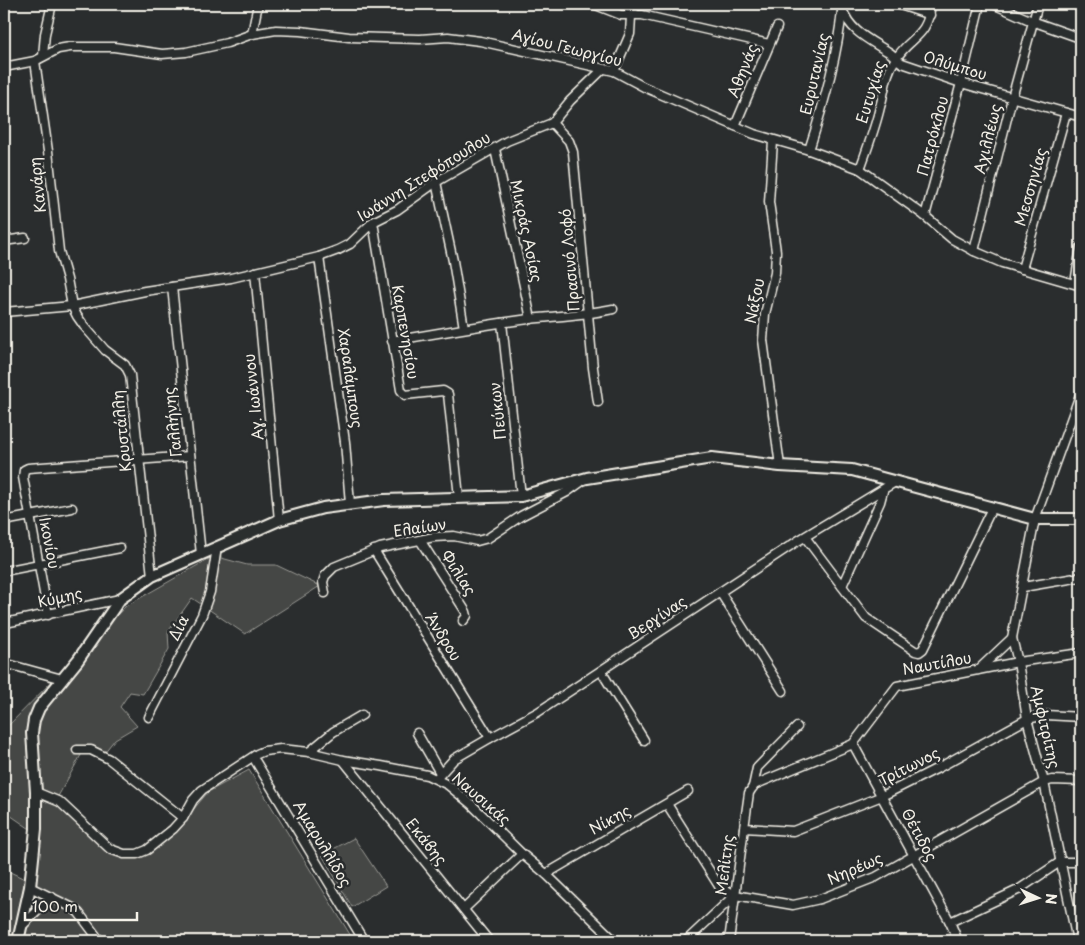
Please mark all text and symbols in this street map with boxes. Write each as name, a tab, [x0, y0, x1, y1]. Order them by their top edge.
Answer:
street label: Αγίου Γεωργίου	[510, 22, 625, 71]
street label: Ευρυτανίας	[793, 30, 834, 117]
street label: Αθηνάς	[720, 40, 763, 101]
street label: Ολύμπου	[921, 44, 990, 85]
street label: Ευτυχίας	[849, 57, 890, 126]
street label: Πατρόκλου	[910, 93, 953, 178]
street label: Αχιλλέως	[967, 101, 1006, 176]
street label: Ιωάννη Στεφόπουλου	[352, 125, 494, 226]
street label: Μεσσηνίας	[1007, 144, 1052, 229]
street label: Κανάρη	[22, 156, 51, 214]
street label: Μικράς Ασίας	[505, 177, 550, 284]
street label: Πρασινό Λοφό	[553, 208, 584, 312]
street label: Νάξου	[738, 276, 769, 326]
street label: Καρπενησίου	[387, 283, 426, 381]
street label: Χαραλάμπους	[333, 326, 370, 430]
street label: Αγ. Ιωάννου	[237, 353, 268, 442]
street label: Πεύκων	[482, 381, 511, 441]
street label: Γαλλήνης	[156, 386, 187, 458]
street label: Κρυστάλλη	[105, 389, 136, 473]
street label: Ελαίων	[392, 511, 448, 542]
street label: Ικονίου	[34, 515, 67, 571]
street label: Φιλίας	[436, 545, 483, 600]
street label: Κύμης	[35, 581, 84, 612]
street label: Βεργίνας	[622, 589, 690, 644]
street label: Άνδρου	[420, 608, 468, 665]
street label: Δία	[162, 610, 194, 644]
street label: Ναυτίλου	[900, 645, 973, 680]
street label: Αμφιτρίτης	[1026, 683, 1067, 771]
street label: Τρίτωνος	[874, 740, 943, 791]
street label: Ναυσικάς	[448, 766, 517, 830]
street label: Αμαρυλλίδος	[288, 796, 358, 891]
street label: Νίκης	[584, 798, 634, 839]
street label: Θέτιδος	[897, 804, 944, 865]
street label: Εκάβης	[401, 813, 453, 870]
street label: Μελίτης	[708, 833, 739, 897]
street label: Νηρέως	[823, 845, 886, 890]
north arrow	[1012, 872, 1062, 922]
scale bar	[25, 890, 138, 922]
text: N	[1041, 893, 1062, 905]
text: 100 m	[32, 894, 78, 917]

